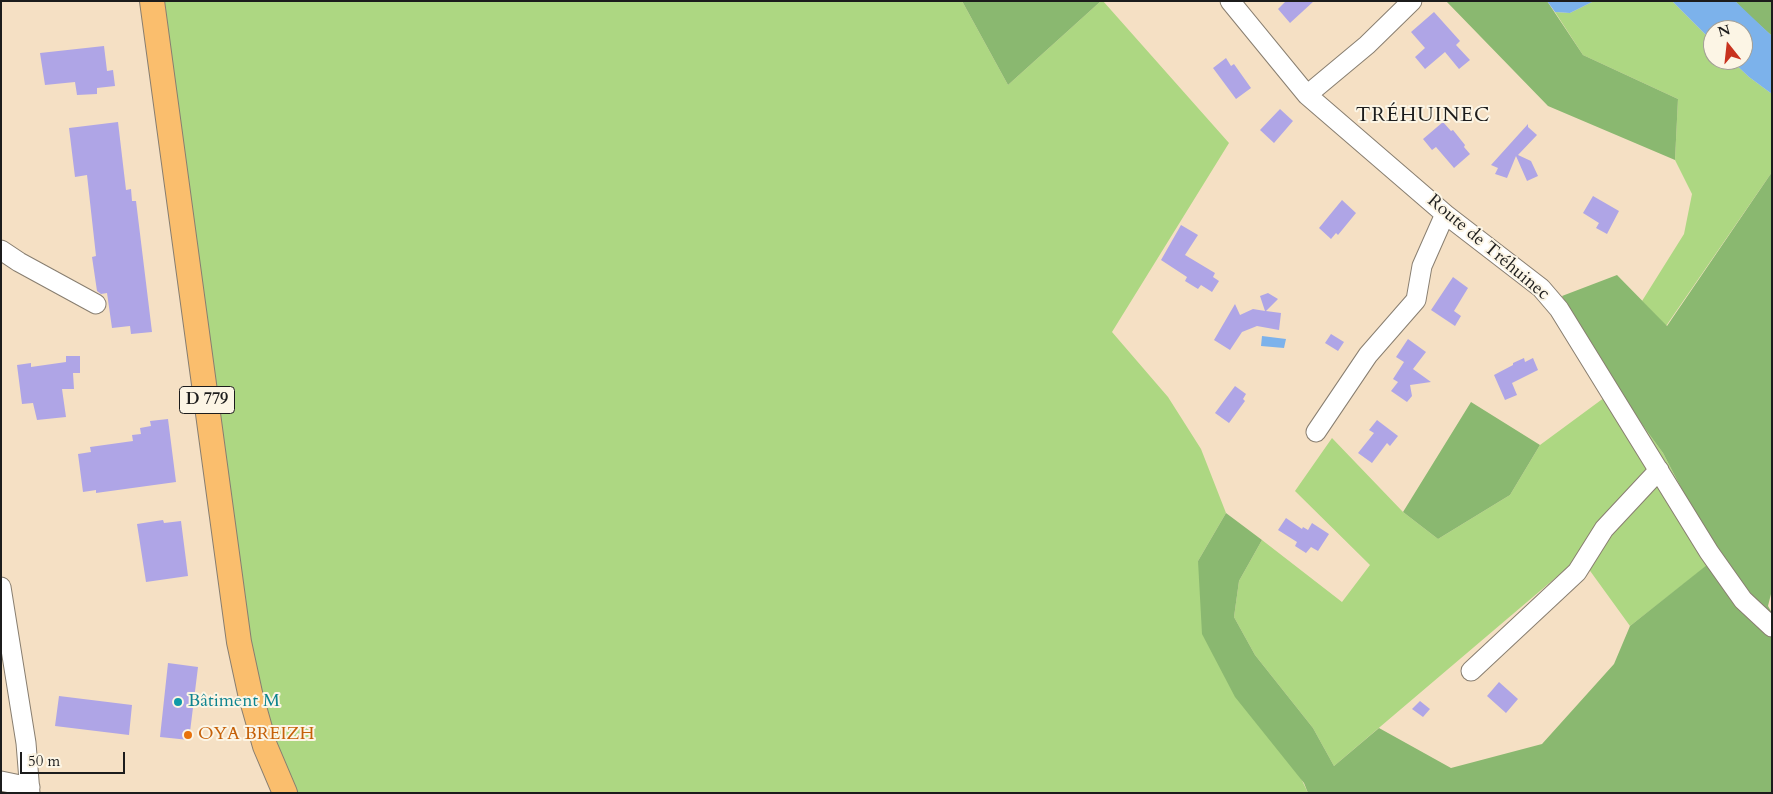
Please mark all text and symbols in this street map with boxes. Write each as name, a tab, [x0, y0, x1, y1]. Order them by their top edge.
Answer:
north arrow	[1703, 20, 1753, 70]
text: N	[1716, 20, 1732, 42]
district label: TRÉHUINEC	[1355, 104, 1491, 128]
street label: Route de Tréhuinec	[1423, 191, 1553, 305]
road number: D 779	[180, 386, 234, 414]
place label: Bâtiment M	[188, 691, 280, 713]
marker: Bâtiment M	[172, 696, 184, 708]
place label: OYA BREIZH	[198, 724, 314, 746]
marker: OYA BREIZH	[182, 729, 194, 741]
scale bar	[22, 742, 128, 774]
text: 50 m	[28, 751, 60, 771]

